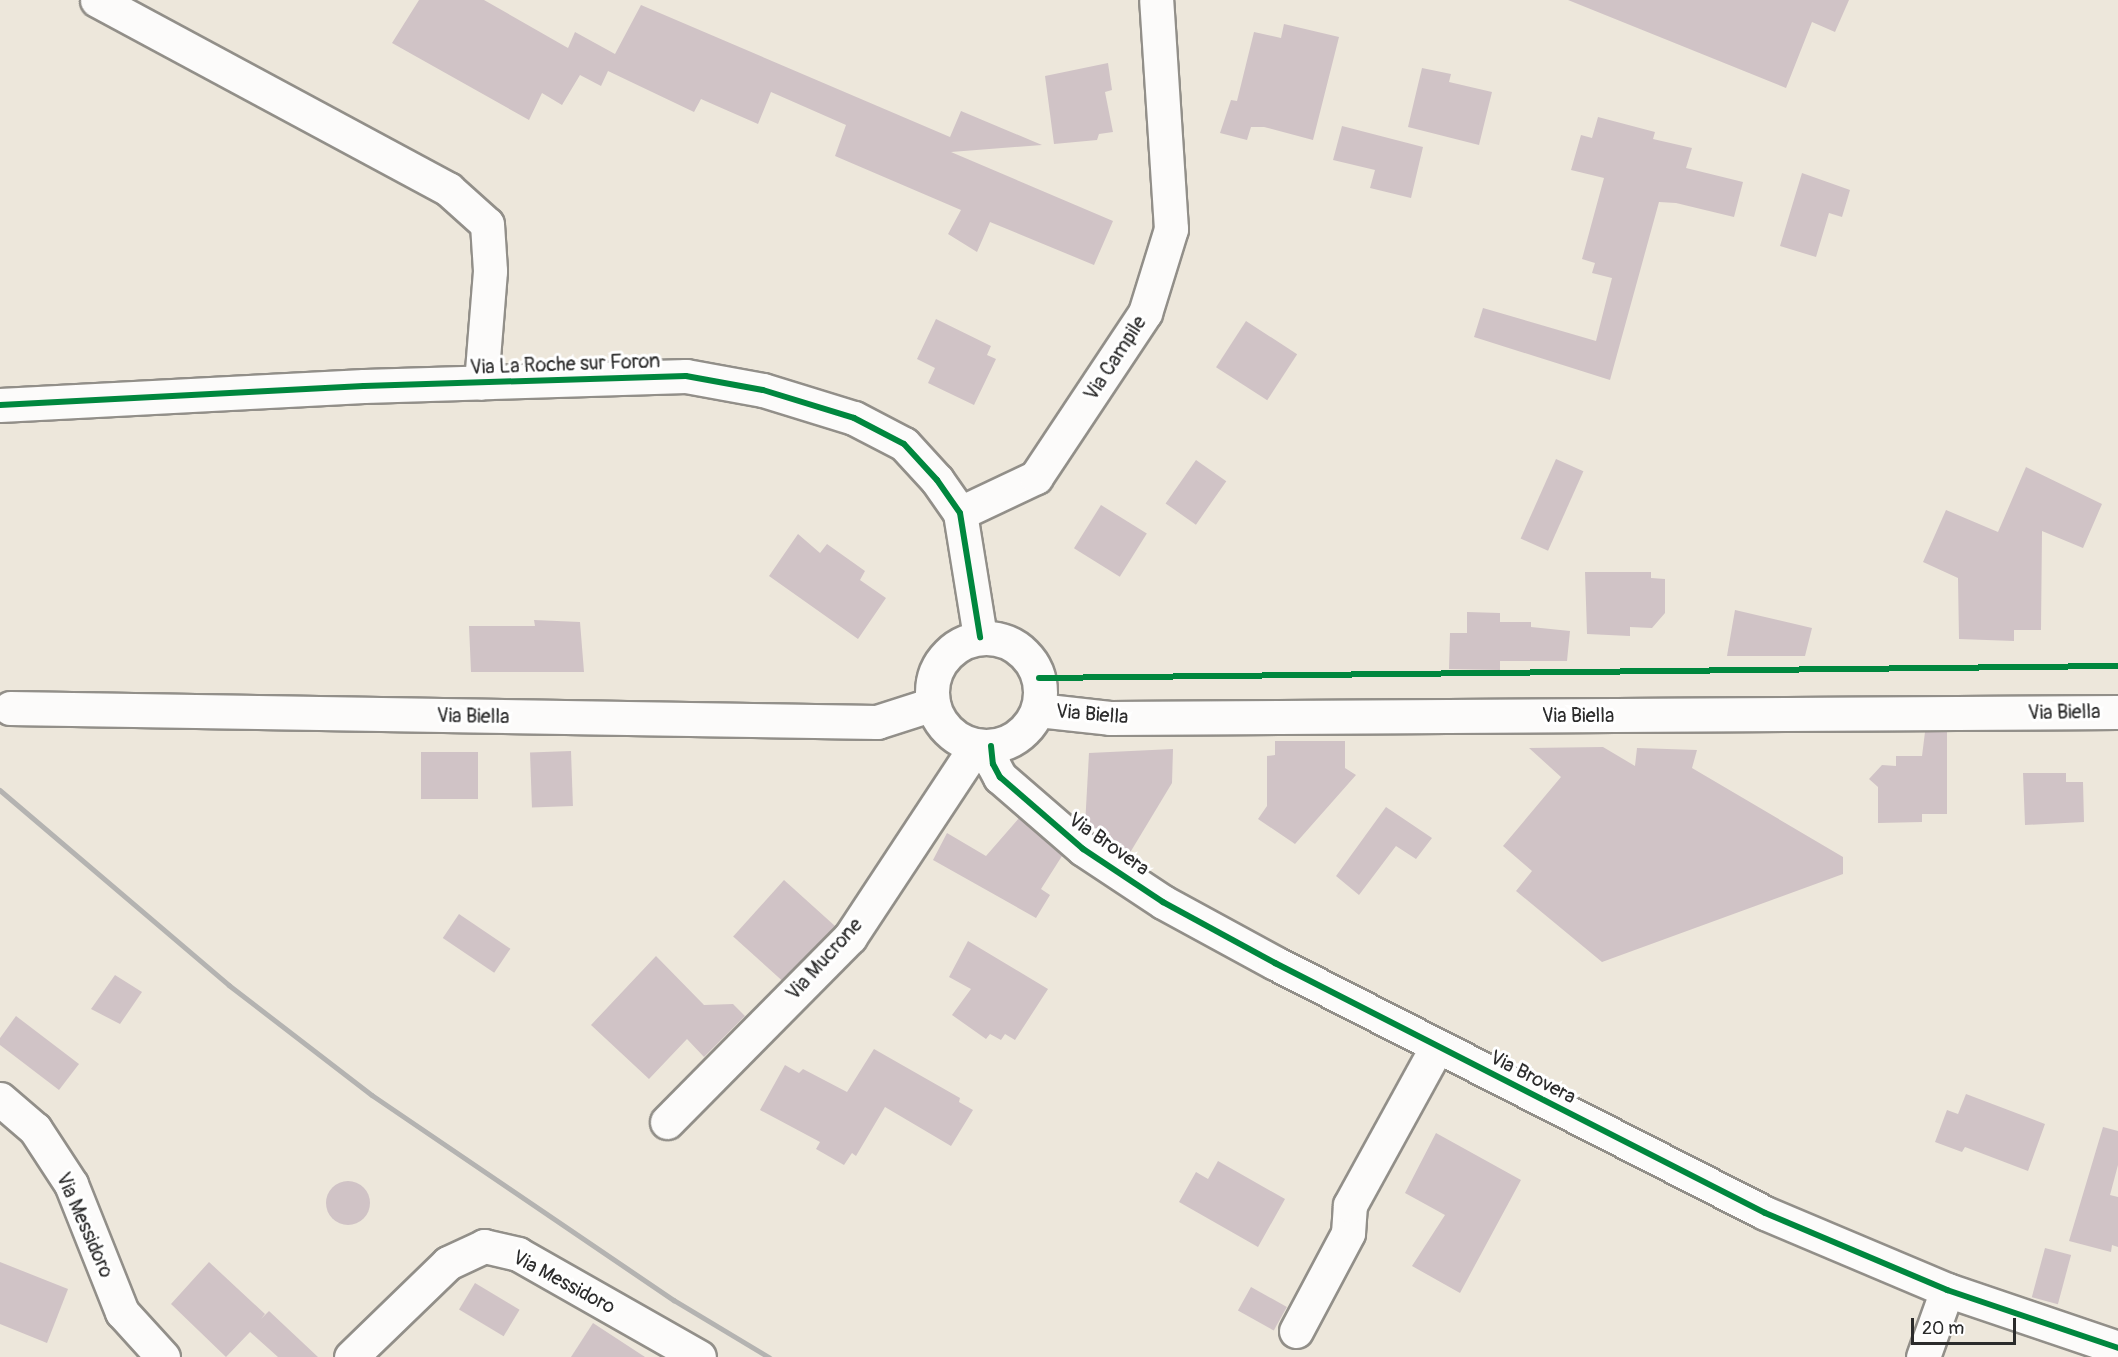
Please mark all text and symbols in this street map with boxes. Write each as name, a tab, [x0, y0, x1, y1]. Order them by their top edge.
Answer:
street label: Via Campile	[1079, 311, 1151, 405]
street label: Via La Roche sur Foron	[469, 349, 661, 379]
street label: Via Biella	[1055, 699, 1129, 729]
street label: Via Biella	[2027, 699, 2101, 725]
street label: Via Biella	[436, 703, 510, 729]
street label: Via Biella	[1542, 703, 1614, 727]
street label: Via Brovera	[1064, 807, 1154, 881]
street label: Via Mucrone	[781, 913, 867, 1005]
street label: Via Brovera	[1486, 1045, 1580, 1109]
street label: Via Messidoro	[51, 1169, 119, 1281]
street label: Via Messidoro	[509, 1245, 619, 1319]
scale bar	[1914, 1306, 2019, 1344]
text: 20 m	[1922, 1317, 1964, 1340]

